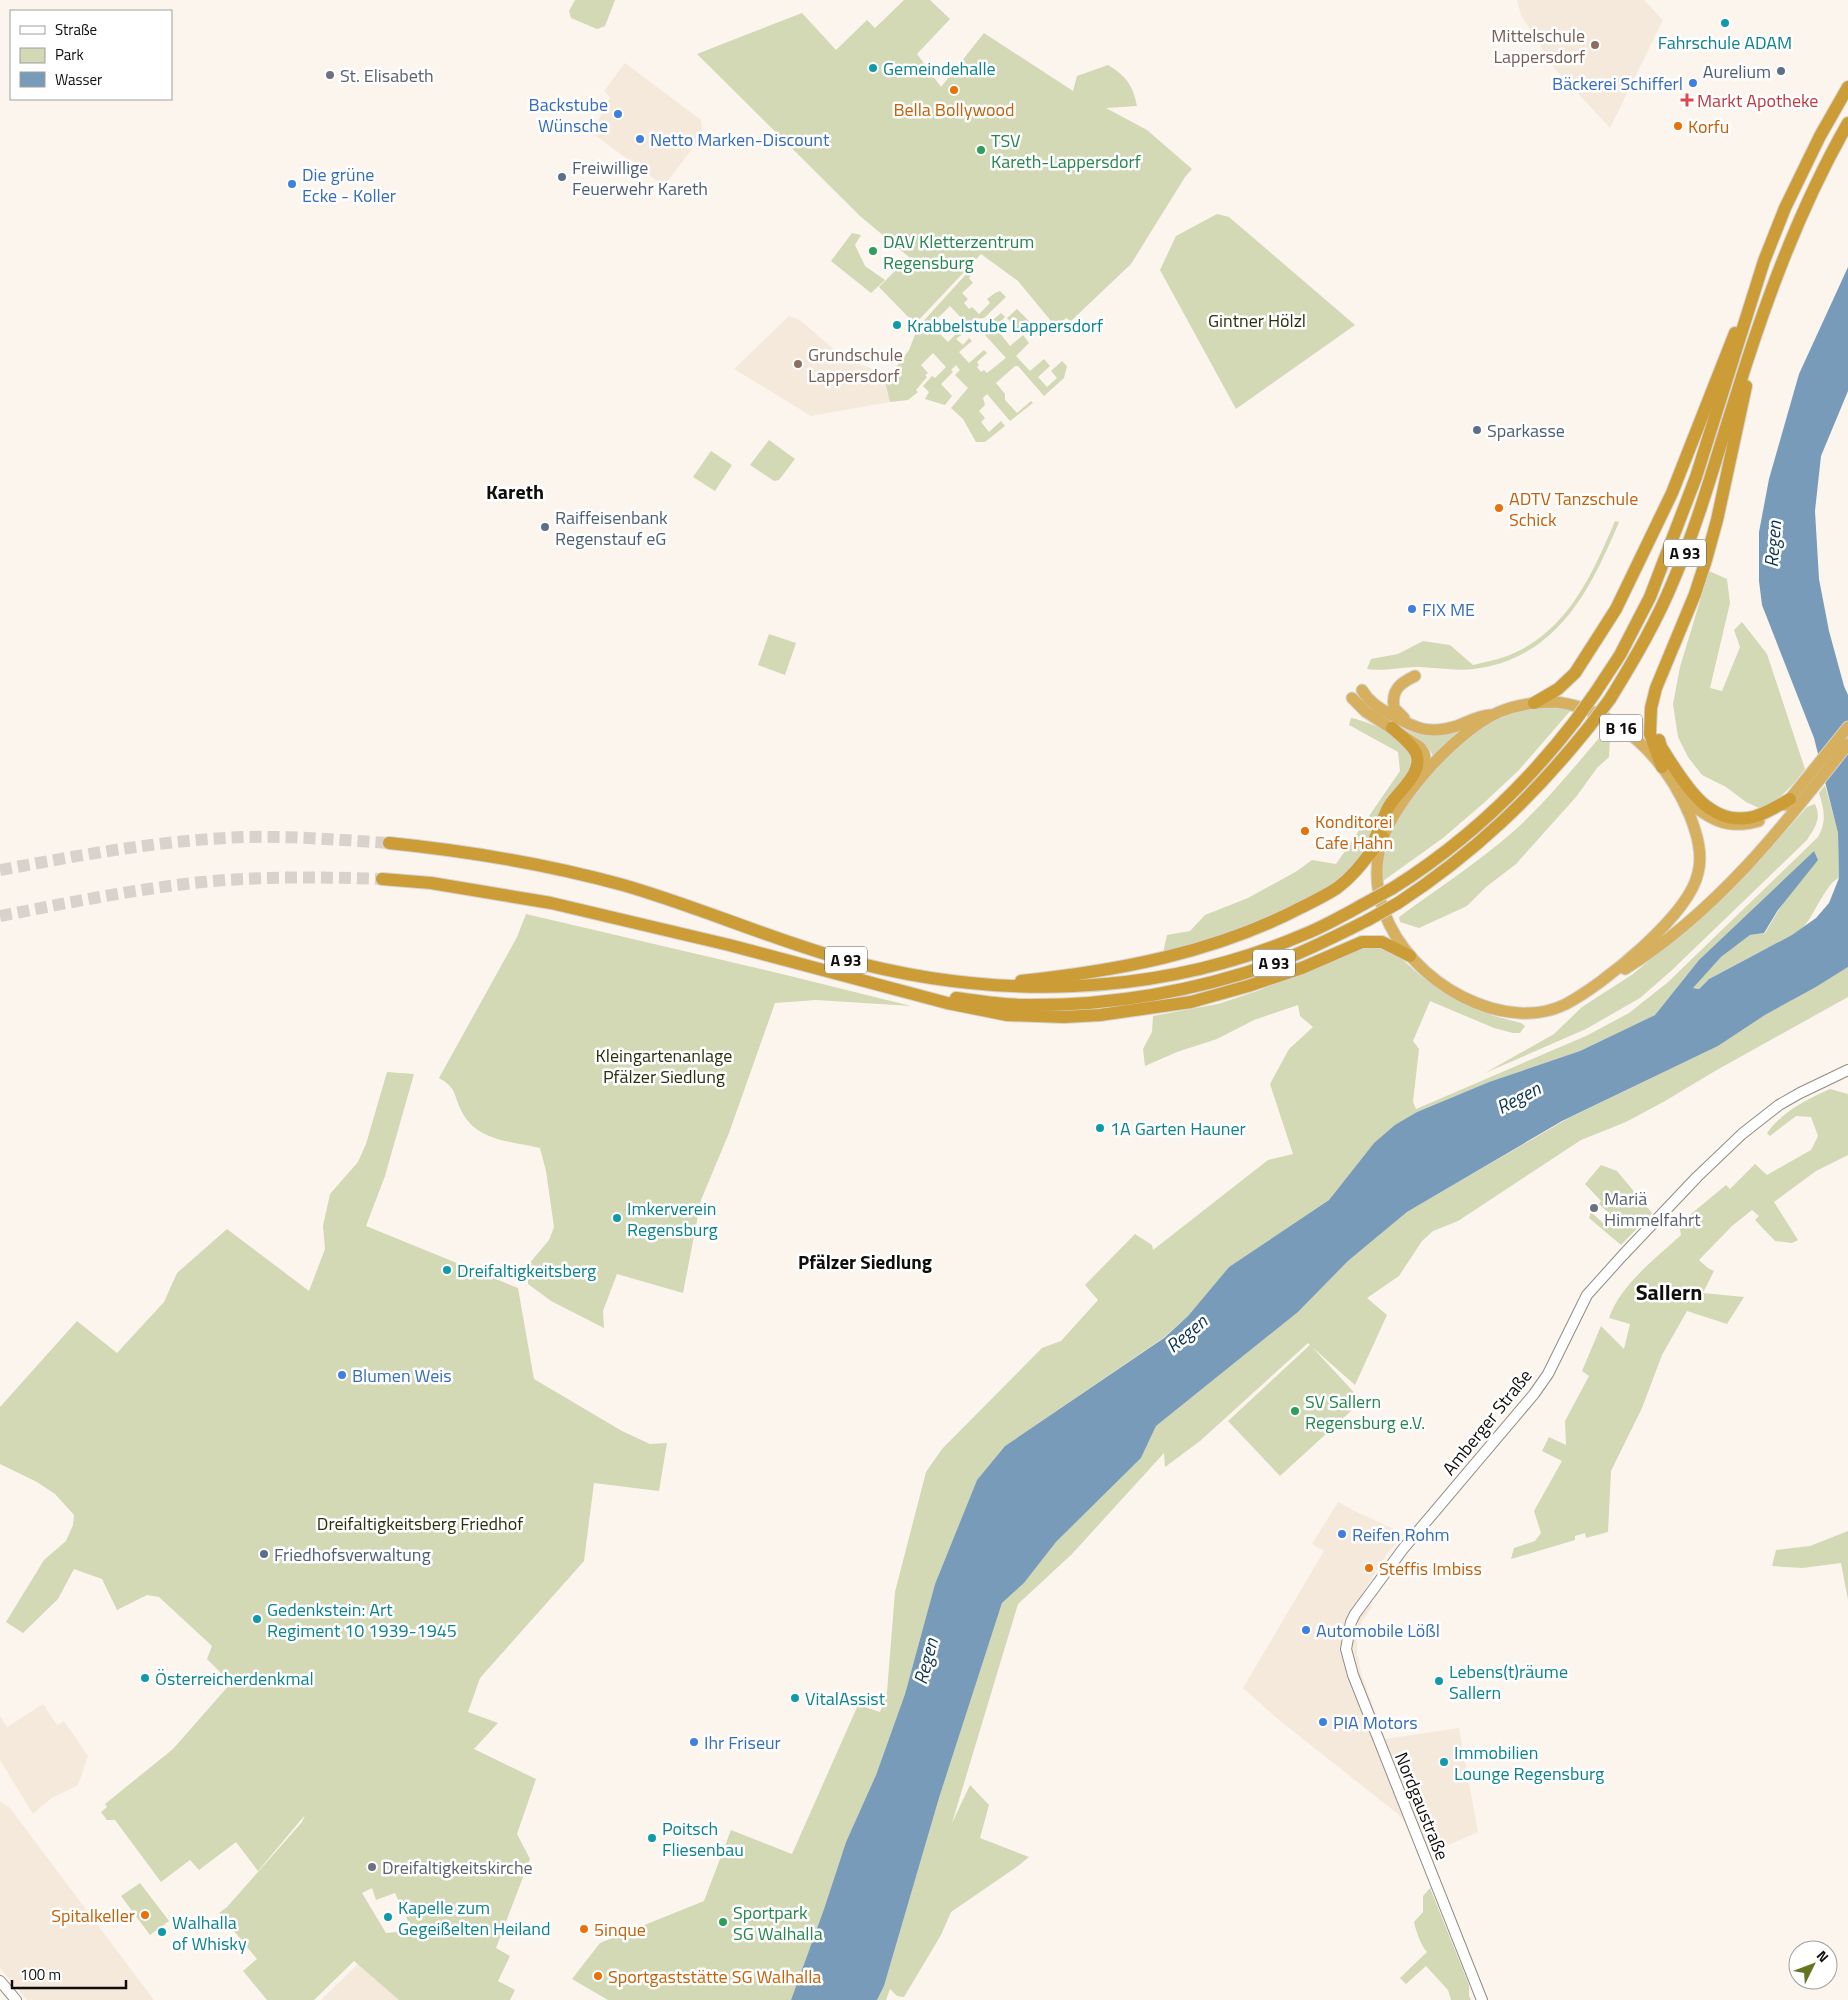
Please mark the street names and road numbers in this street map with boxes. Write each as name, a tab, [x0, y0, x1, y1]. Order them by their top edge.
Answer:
road number: A 93	[1664, 540, 1706, 566]
road number: B 16	[1600, 714, 1642, 741]
road number: A 93	[825, 946, 867, 974]
road number: A 93	[1253, 950, 1295, 976]
street label: Amberger Straße	[1436, 1363, 1538, 1481]
street label: Nordgaustraße	[1388, 1748, 1456, 1864]

